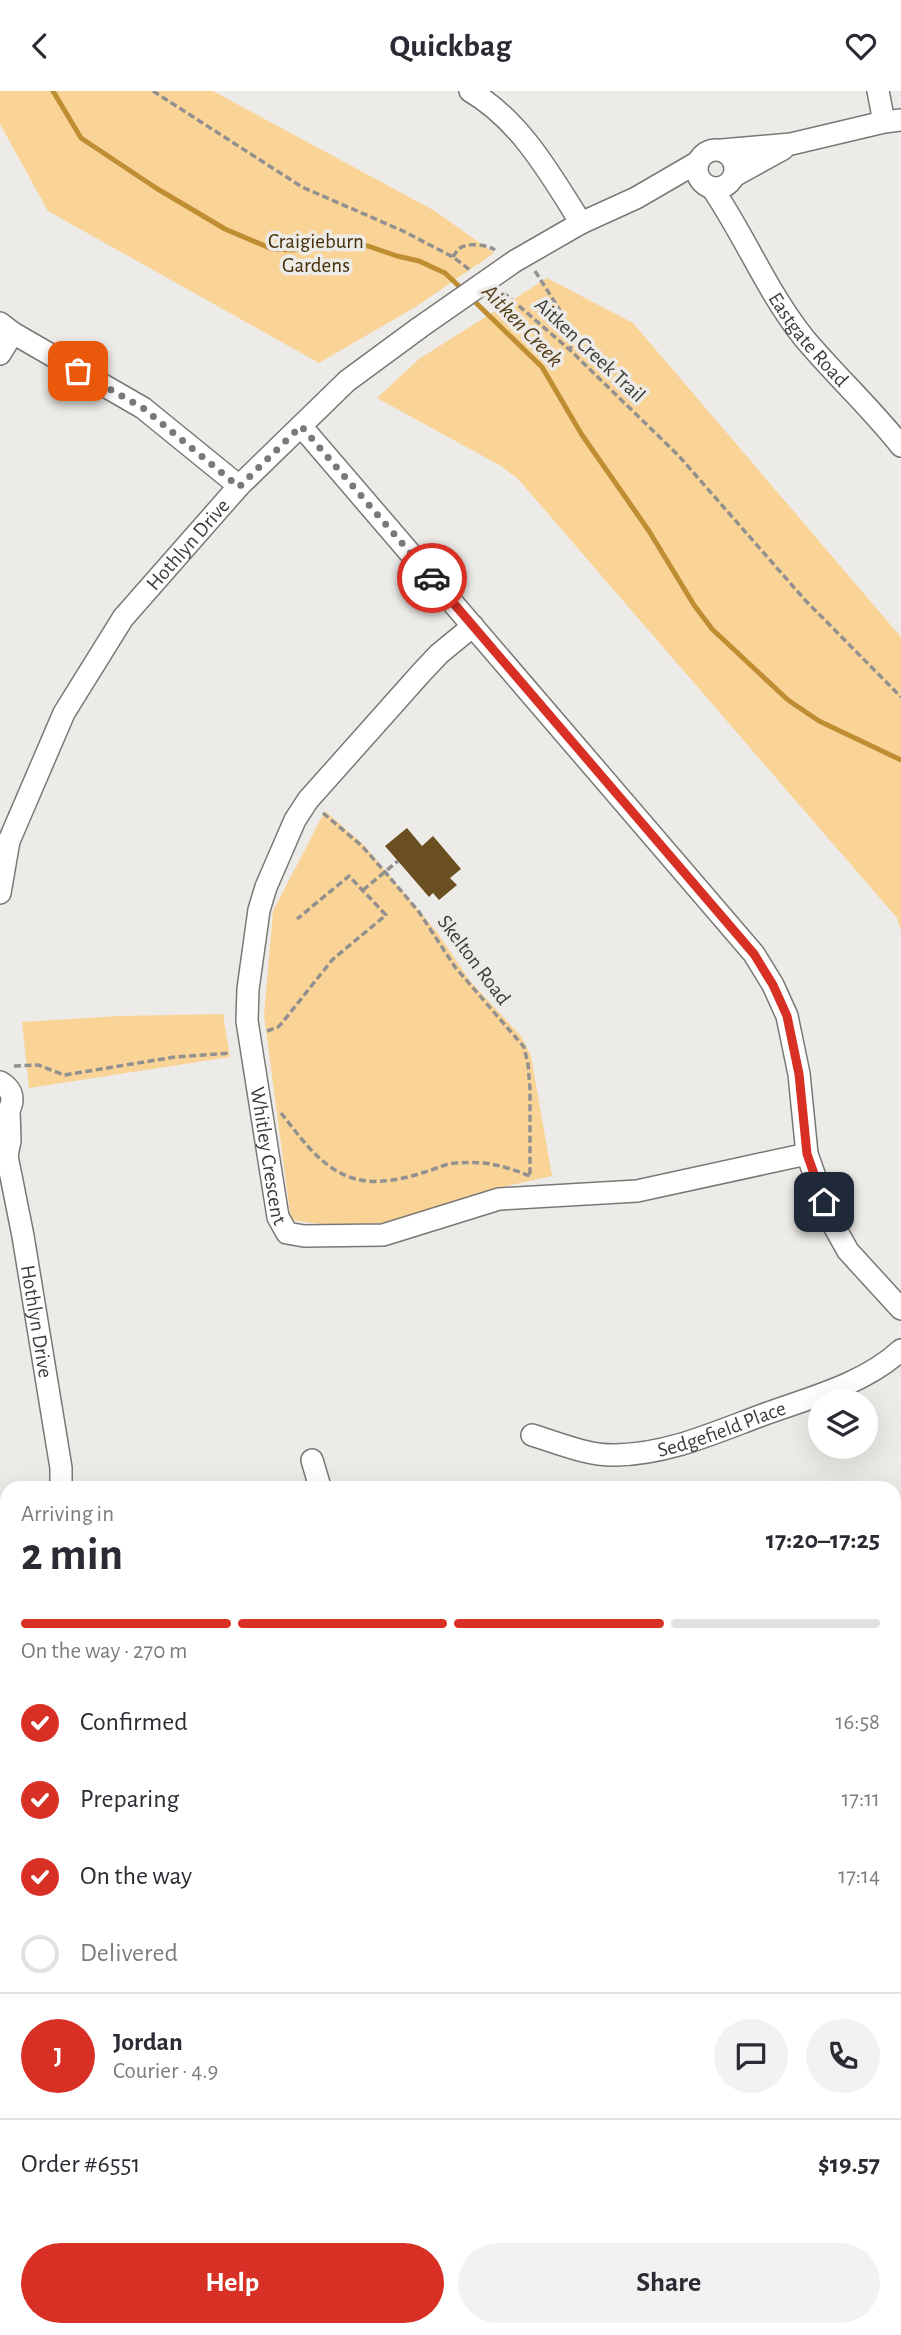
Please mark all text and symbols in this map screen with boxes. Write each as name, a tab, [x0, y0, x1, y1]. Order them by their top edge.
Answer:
icon: back	[21, 27, 59, 65]
icon: heart	[842, 27, 880, 65]
text: Quickbag	[390, 30, 511, 62]
park label: Craigieburn Gardens	[268, 231, 364, 276]
water label: Aitken Creek	[477, 280, 567, 372]
street label: Eastgate Road	[765, 289, 853, 391]
street label: Aitken Creek Trail	[531, 294, 649, 406]
pin	[48, 341, 108, 401]
icon: bag	[59, 352, 97, 390]
street label: Hothlyn Drive	[142, 495, 233, 594]
courier	[397, 543, 467, 613]
icon: car	[413, 559, 451, 597]
street label: Skelton Road	[434, 911, 514, 1009]
street label: Whitley Crescent	[247, 1085, 291, 1229]
pin	[794, 1172, 854, 1232]
icon: home	[805, 1183, 843, 1221]
street label: Hothlyn Drive	[17, 1263, 57, 1379]
map controls	[808, 1389, 878, 1459]
button: layers	[808, 1389, 878, 1459]
street label: Sedgefield Place	[655, 1397, 788, 1460]
text: Arriving in	[21, 1503, 114, 1526]
text: 17:20–17:25	[766, 1527, 880, 1553]
text: 2 min	[21, 1532, 123, 1578]
text: On the way · 270 m	[21, 1640, 188, 1663]
icon: check	[21, 1704, 59, 1742]
text: Confirmed	[80, 1709, 188, 1735]
text: 16:58	[835, 1711, 880, 1734]
icon: check	[21, 1781, 59, 1819]
text: Preparing	[80, 1786, 179, 1812]
text: 17:11	[841, 1788, 880, 1811]
icon: check	[21, 1858, 59, 1896]
text: On the way	[80, 1863, 192, 1889]
text: 17:14	[838, 1865, 880, 1888]
text: Delivered	[80, 1940, 178, 1966]
button: chat	[714, 2019, 788, 2093]
button: phone	[806, 2019, 880, 2093]
text: Jordan	[113, 2029, 183, 2055]
text: J	[54, 2043, 62, 2069]
text: Courier · 4.9	[113, 2060, 218, 2083]
text: Order #6551	[21, 2151, 140, 2177]
text: $19.57	[818, 2151, 880, 2177]
button: Help	[21, 2243, 444, 2323]
button: Share	[458, 2243, 880, 2323]

